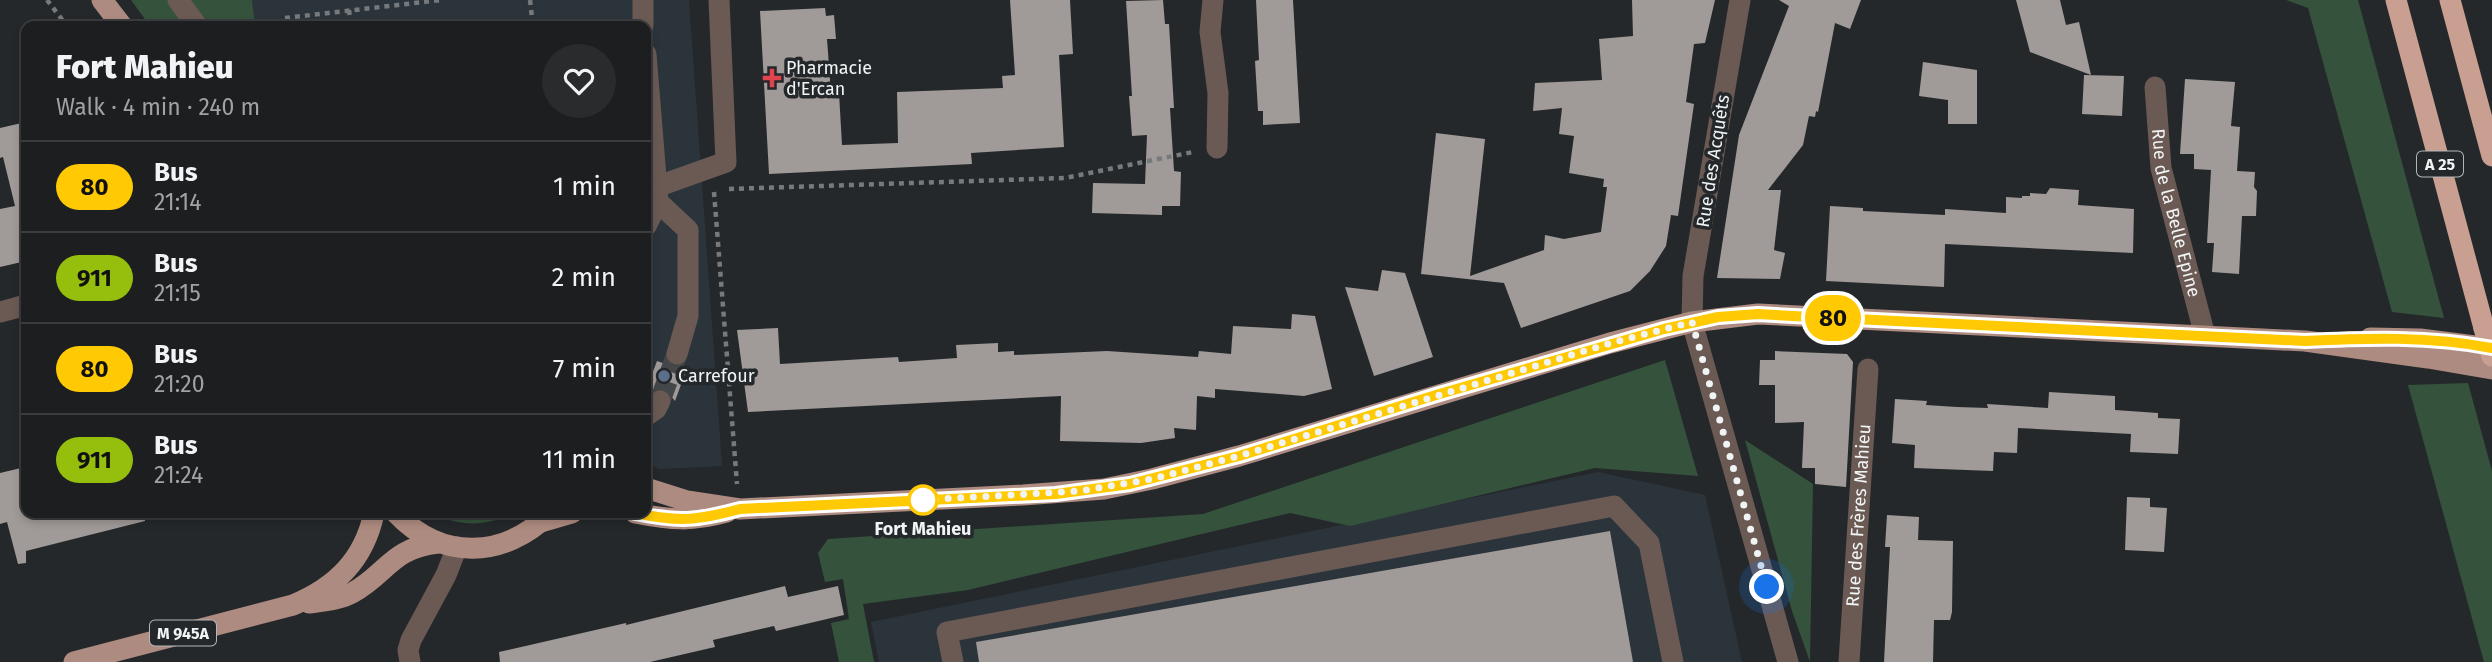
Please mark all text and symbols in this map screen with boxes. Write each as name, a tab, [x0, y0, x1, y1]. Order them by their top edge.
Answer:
button: heart	[542, 44, 616, 118]
text: Fort Mahieu	[56, 47, 234, 87]
place label: Pharmacie d'Ercan	[786, 57, 872, 100]
marker: Pharmacie d'Ercan	[764, 70, 780, 86]
text: Walk · 4 min · 240 m	[56, 93, 260, 121]
street label: Rue des Acquêts	[1692, 93, 1734, 229]
street label: Rue de la Belle Epine	[2147, 128, 2205, 299]
road number: A 25	[2417, 152, 2463, 176]
text: Bus	[154, 157, 197, 188]
text: 1 min	[553, 171, 616, 202]
text: 80	[81, 173, 108, 201]
text: 21:14	[154, 188, 202, 216]
text: Bus	[154, 248, 197, 279]
text: 2 min	[551, 262, 616, 293]
text: 911	[77, 264, 112, 292]
text: 21:15	[154, 279, 201, 307]
line badge: 80	[1801, 295, 1864, 341]
text: 80	[1819, 304, 1847, 332]
text: Bus	[154, 339, 197, 370]
text: 7 min	[553, 353, 616, 384]
text: 80	[81, 355, 108, 383]
place label: Carrefour	[678, 365, 755, 387]
marker: Carrefour	[656, 368, 672, 384]
text: 21:20	[154, 370, 205, 398]
street label: Rue des Frères Mahieu	[1842, 423, 1875, 608]
text: Bus	[154, 430, 197, 461]
text: 11 min	[542, 444, 616, 475]
text: 911	[77, 446, 112, 474]
text: 21:24	[154, 461, 203, 489]
marker: Fort Mahieu	[908, 485, 938, 515]
place label: Fort Mahieu	[875, 518, 971, 540]
your location	[1749, 569, 1784, 604]
road number: M 945A	[150, 620, 216, 646]

